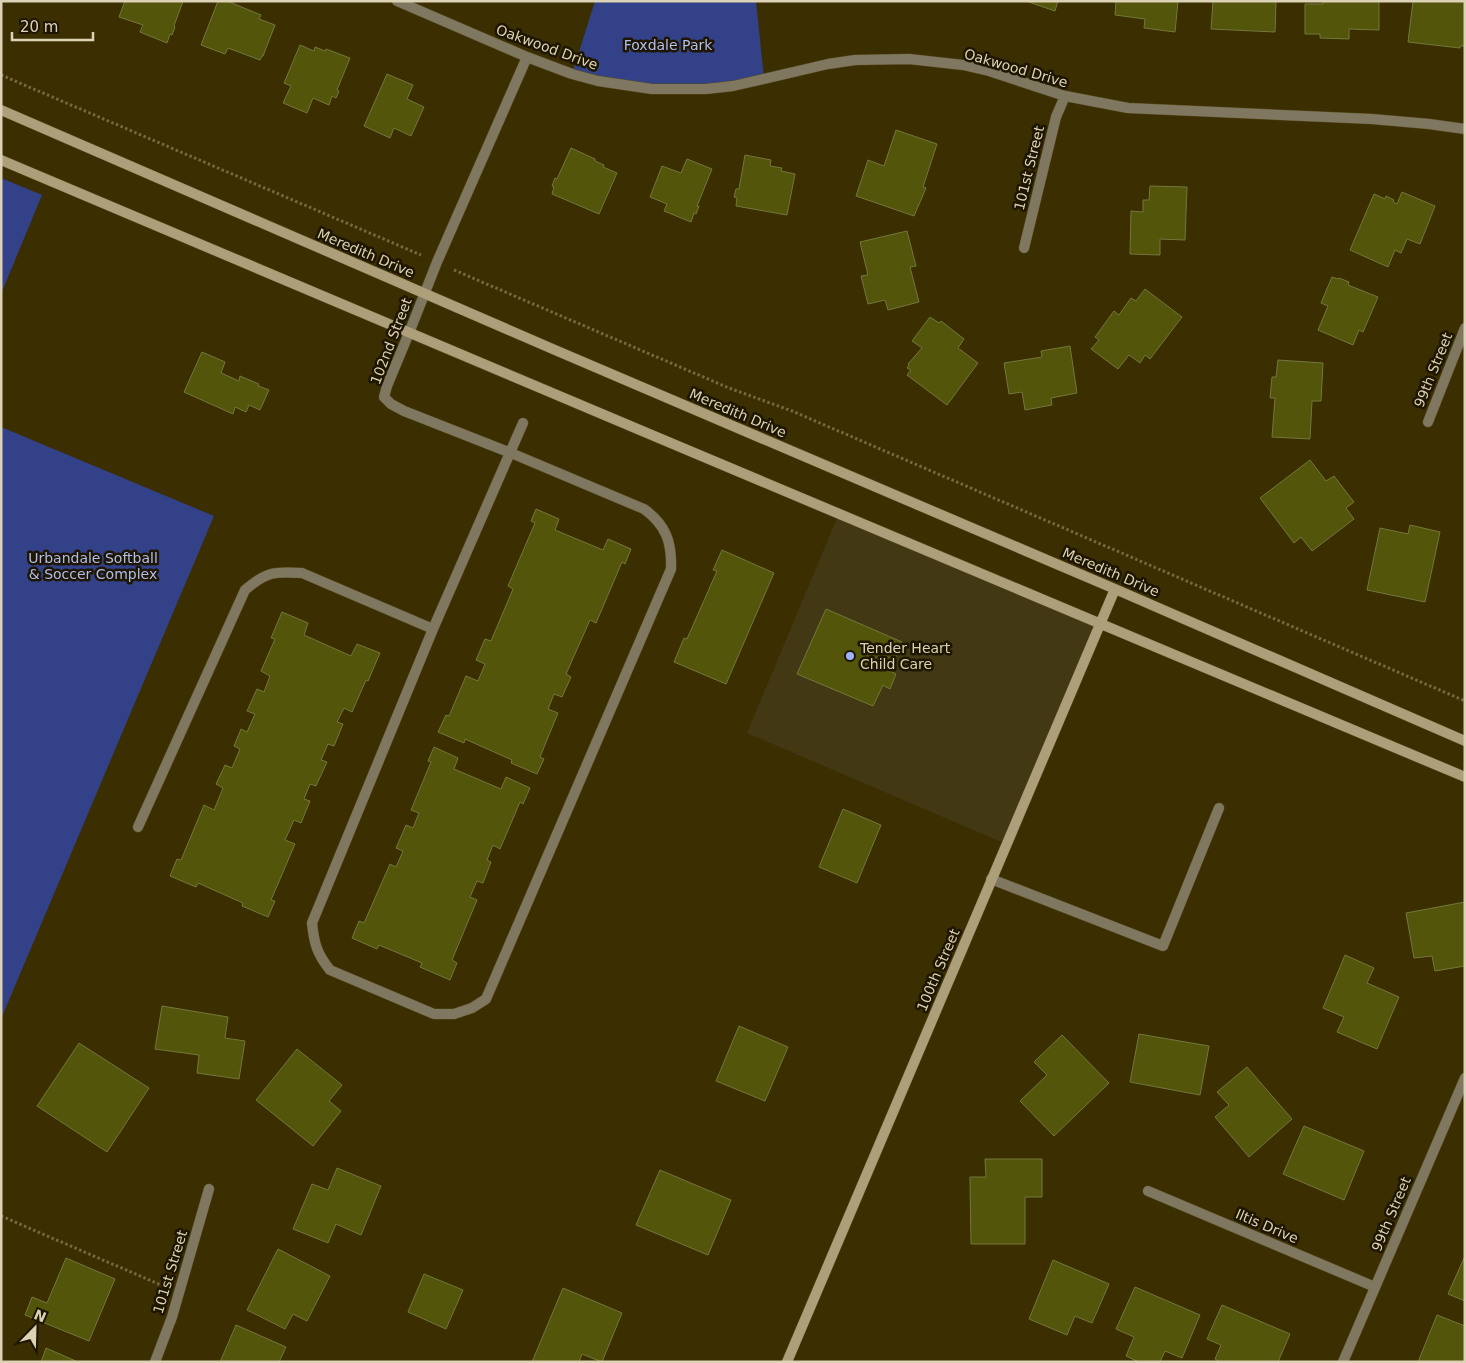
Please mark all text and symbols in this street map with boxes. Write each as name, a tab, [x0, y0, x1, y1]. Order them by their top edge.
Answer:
scale bar	[12, 10, 94, 42]
text: 20 m	[20, 18, 58, 36]
street label: Oakwood Drive	[494, 21, 600, 73]
park label: Foxdale Park	[624, 37, 713, 53]
street label: Oakwood Drive	[962, 46, 1070, 90]
street label: 101st Street	[1011, 124, 1047, 212]
street label: Meredith Drive	[315, 225, 417, 281]
street label: 102nd Street	[367, 295, 415, 387]
street label: 99th Street	[1411, 330, 1455, 410]
street label: Meredith Drive	[687, 385, 789, 441]
street label: Meredith Drive	[1060, 544, 1162, 600]
park label: Urbandale Softball & Soccer Complex	[28, 550, 158, 582]
place label: Tender Heart Child Care	[859, 640, 951, 672]
marker: Tender Heart Child Care	[844, 650, 856, 662]
street label: 100th Street	[913, 926, 963, 1014]
street label: 99th Street	[1368, 1174, 1414, 1254]
street label: Iltis Drive	[1233, 1206, 1301, 1246]
street label: 101st Street	[150, 1228, 190, 1316]
north arrow	[10, 1303, 60, 1353]
text: N	[32, 1306, 49, 1326]

